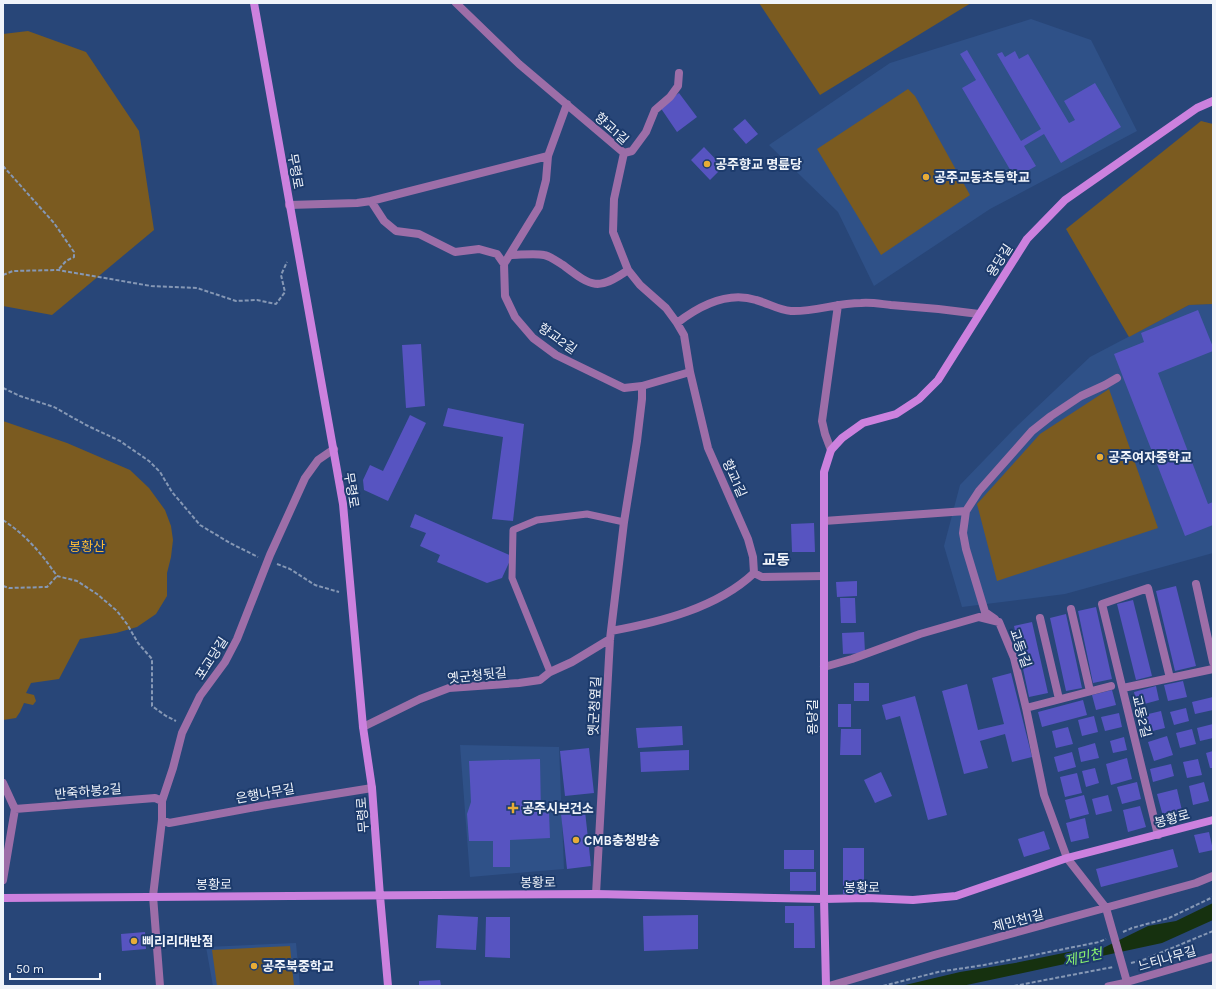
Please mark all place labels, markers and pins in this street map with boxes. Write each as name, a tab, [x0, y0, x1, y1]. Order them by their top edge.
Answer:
place label: 공주향교 명륜당	[715, 157, 802, 172]
marker: 공주향교 명륜당	[702, 159, 712, 169]
place label: 공주교동초등학교	[934, 170, 1030, 185]
marker: 공주교동초등학교	[921, 172, 931, 182]
place label: 공주여자중학교	[1108, 450, 1192, 465]
marker: 공주여자중학교	[1095, 452, 1105, 462]
place label: 공주시보건소	[522, 801, 594, 816]
marker: 공주시보건소	[507, 802, 519, 814]
place label: CMB충청방송	[584, 833, 660, 848]
marker: CMB충청방송	[571, 835, 581, 845]
place label: 삐리리대반점	[142, 934, 214, 949]
marker: 삐리리대반점	[129, 936, 139, 946]
place label: 공주북중학교	[262, 959, 334, 974]
marker: 공주북중학교	[249, 961, 259, 971]

